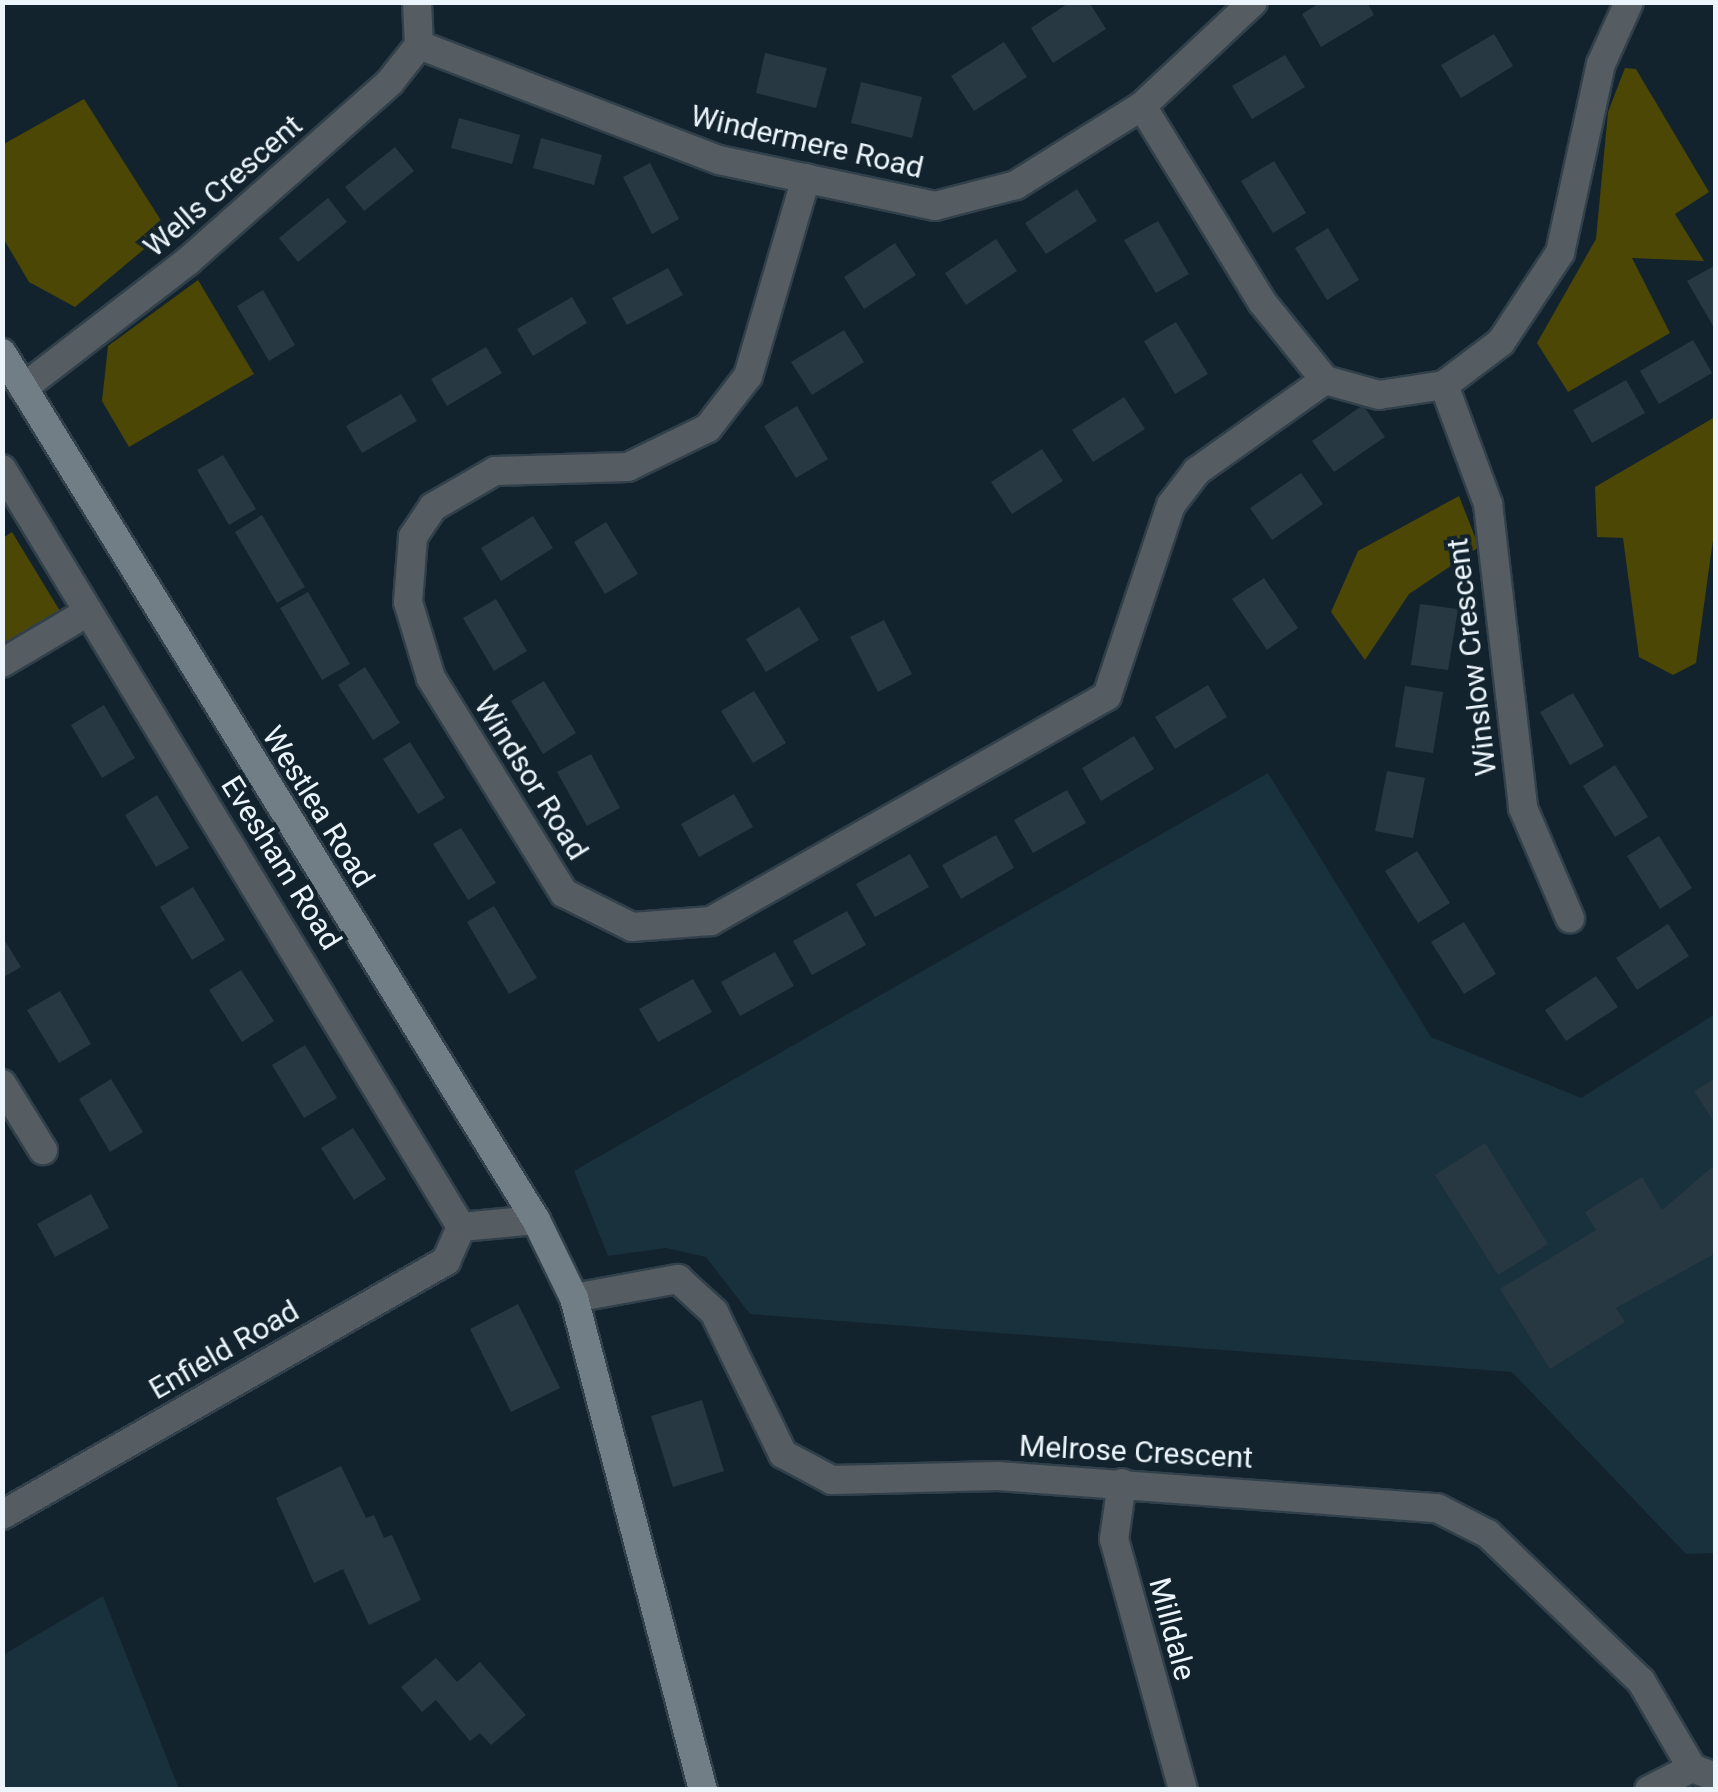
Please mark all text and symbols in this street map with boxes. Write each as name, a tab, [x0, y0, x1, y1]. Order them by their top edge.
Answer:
street label: Windermere Road	[687, 98, 927, 186]
street label: Wells Crescent	[136, 107, 310, 265]
street label: Winslow Crescent	[1440, 536, 1504, 778]
street label: Windsor Road	[466, 689, 596, 867]
street label: Westlea Road	[254, 720, 382, 894]
street label: Evesham Road	[213, 770, 349, 956]
street label: Enfield Road	[143, 1293, 305, 1407]
street label: Melrose Crescent	[1018, 1428, 1254, 1476]
street label: Milldale	[1141, 1574, 1203, 1684]

